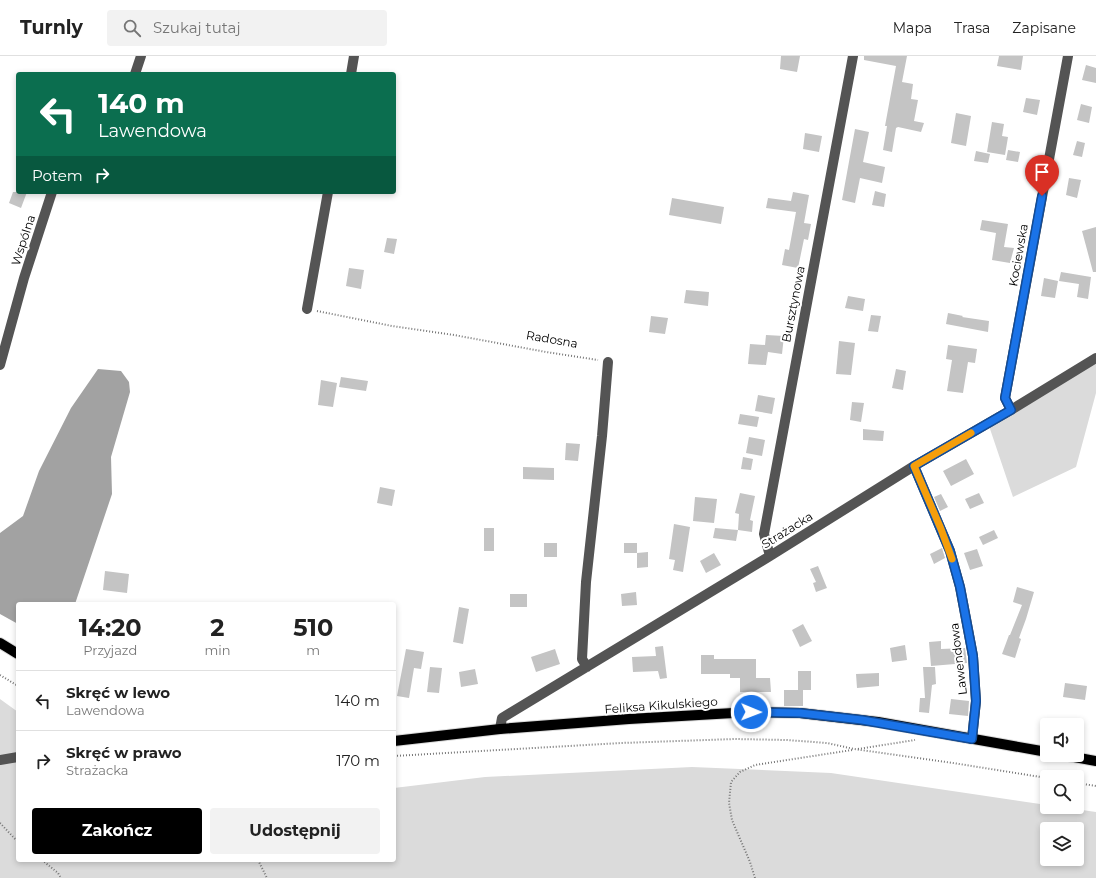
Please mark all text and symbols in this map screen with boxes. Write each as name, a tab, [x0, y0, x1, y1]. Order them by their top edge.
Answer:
search box	[107, 10, 387, 46]
text: Turnly	[20, 16, 83, 39]
icon: search	[121, 17, 143, 39]
text: Szukaj tutaj	[153, 18, 241, 37]
text: Mapa	[893, 19, 932, 37]
text: Trasa	[954, 19, 990, 37]
text: Zapisane	[1012, 19, 1076, 37]
text: 140 m	[98, 86, 185, 120]
icon: left	[32, 88, 84, 140]
text: Lawendowa	[98, 120, 207, 142]
pin	[1025, 155, 1059, 196]
icon: arrive	[1031, 161, 1053, 183]
icon: right	[91, 164, 113, 186]
text: Potem	[32, 166, 83, 185]
street label: Wspólna	[8, 213, 38, 267]
street label: Kociewska	[1005, 223, 1031, 287]
street label: Bursztynowa	[778, 264, 808, 344]
street label: Radosna	[525, 327, 579, 351]
street label: Strażacka	[759, 508, 815, 552]
text: 14:20	[79, 613, 142, 642]
text: 2	[210, 613, 225, 642]
text: 510	[293, 613, 333, 642]
street label: Lawendowa	[946, 622, 970, 696]
text: Przyjazd	[83, 642, 137, 658]
text: min	[204, 642, 230, 658]
text: m	[306, 642, 320, 658]
text: Skręć w lewo	[66, 683, 170, 702]
icon: left	[32, 690, 54, 712]
text: 140 m	[335, 691, 380, 710]
position arrow	[730, 691, 772, 733]
street label: Feliksa Kikulskiego	[604, 694, 718, 716]
text: Lawendowa	[66, 702, 145, 718]
map controls	[1040, 718, 1084, 866]
button: sound	[1040, 718, 1084, 762]
text: Skręć w prawo	[66, 743, 182, 762]
icon: right	[32, 750, 54, 772]
text: 170 m	[336, 751, 380, 770]
text: Strażacka	[66, 762, 128, 778]
button: search	[1040, 770, 1084, 814]
button: Zakończ	[32, 808, 202, 854]
button: Udostępnij	[210, 808, 380, 854]
button: layers	[1040, 822, 1084, 866]

